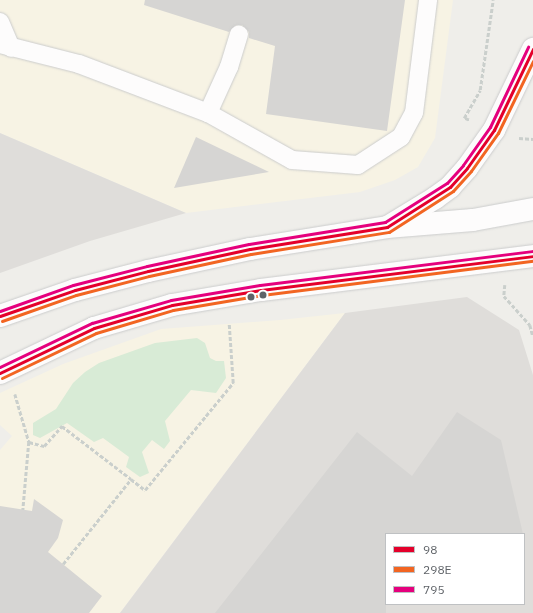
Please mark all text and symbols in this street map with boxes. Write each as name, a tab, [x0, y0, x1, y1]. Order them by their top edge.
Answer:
unlabelled marker	[258, 290, 268, 300]
unlabelled marker	[246, 292, 256, 302]
legend	[385, 533, 525, 605]
text: 98	[423, 542, 437, 557]
text: 298E	[423, 562, 452, 577]
text: 795	[423, 582, 445, 597]

